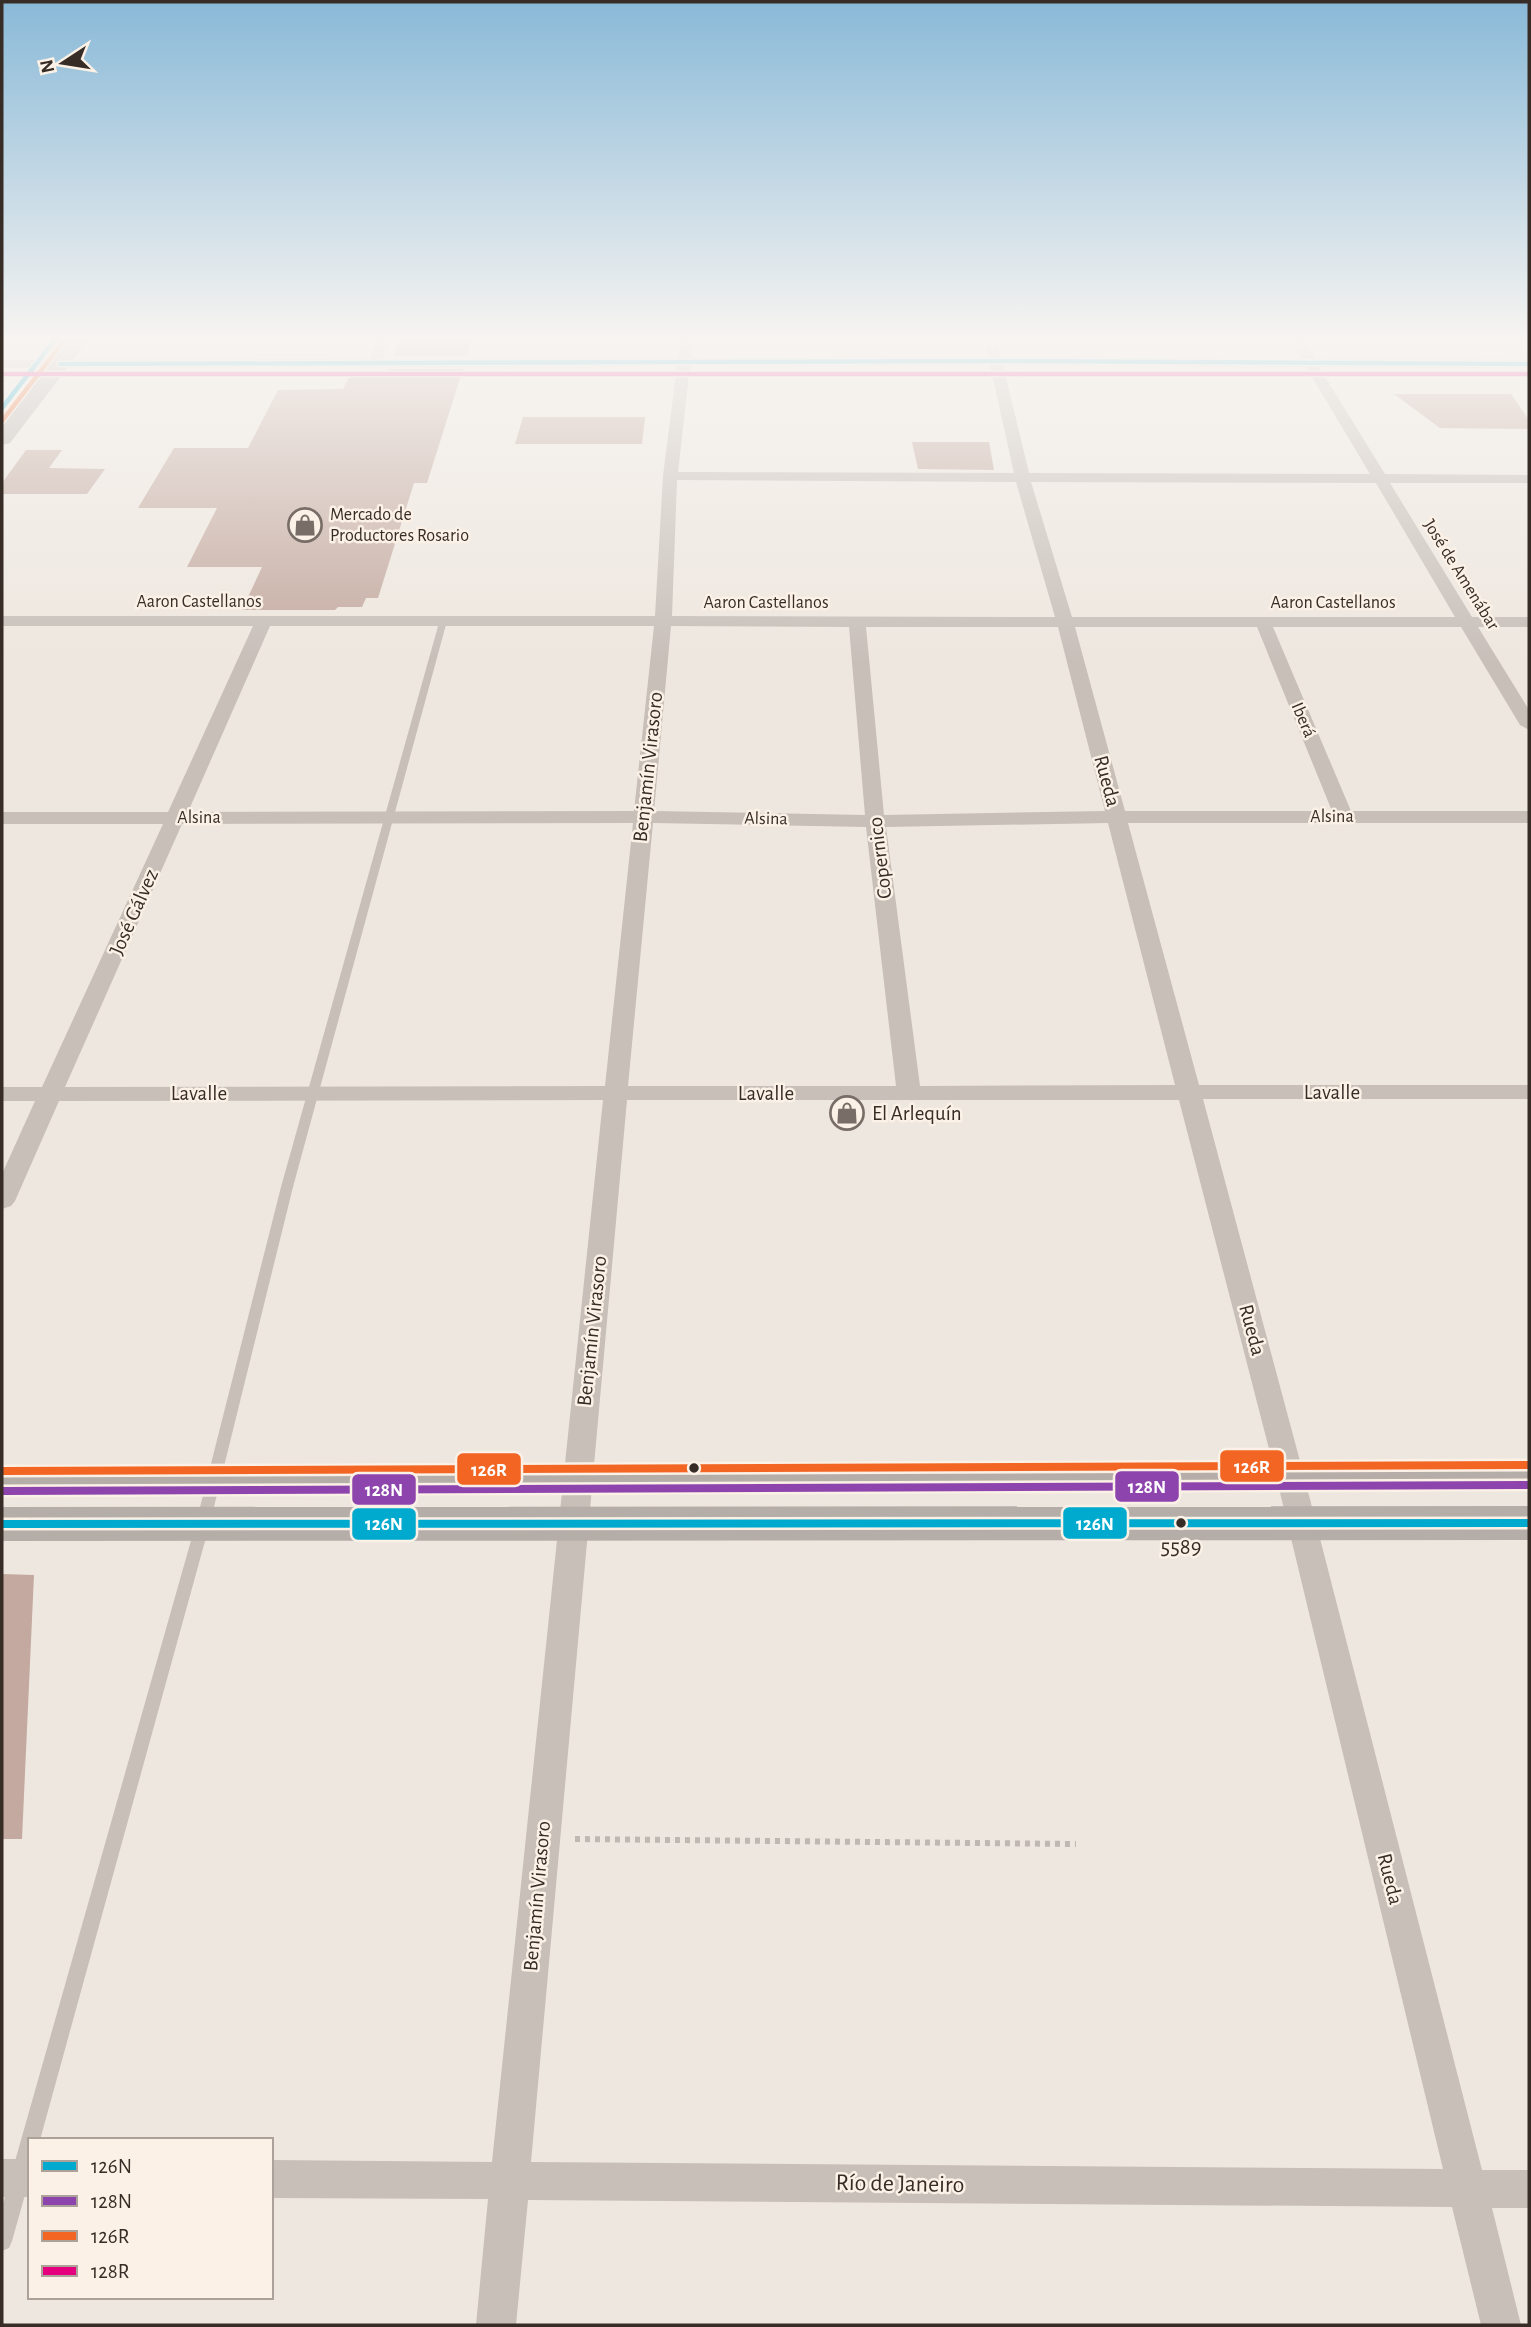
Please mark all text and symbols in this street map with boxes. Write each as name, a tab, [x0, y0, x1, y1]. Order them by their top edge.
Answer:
north arrow	[28, 28, 98, 98]
text: N	[37, 58, 59, 75]
shop icon: Mercado de Productores Rosario	[286, 506, 324, 544]
place label: Mercado de Productores Rosario	[330, 506, 469, 545]
street label: José de Amenábar	[1420, 517, 1502, 633]
street label: Aaron Castellanos	[136, 593, 262, 611]
street label: Aaron Castellanos	[703, 594, 829, 612]
street label: Aaron Castellanos	[1270, 594, 1396, 612]
street label: Benjamín Virasoro	[630, 691, 666, 843]
street label: Iberá	[1288, 700, 1318, 740]
street label: Rueda	[1090, 753, 1124, 809]
street label: Alsina	[1310, 808, 1354, 826]
street label: Alsina	[177, 809, 221, 827]
street label: Alsina	[744, 810, 788, 828]
street label: Copernico	[865, 816, 895, 900]
street label: José Gálvez	[106, 866, 162, 958]
street label: Lavalle	[1304, 1082, 1360, 1103]
street label: Lavalle	[171, 1083, 227, 1104]
street label: Lavalle	[738, 1083, 794, 1104]
shop icon: El Arlequín	[828, 1094, 866, 1132]
place label: El Arlequín	[872, 1103, 962, 1124]
street label: Benjamín Virasoro	[574, 1255, 610, 1407]
street label: Rueda	[1235, 1302, 1269, 1358]
line badge: 126R	[1219, 1449, 1285, 1483]
line badge: 126R	[456, 1452, 522, 1486]
text: 126R	[1234, 1458, 1270, 1477]
text: 126R	[471, 1461, 507, 1480]
unlabelled marker	[687, 1461, 701, 1475]
line badge: 128N	[1114, 1470, 1180, 1503]
line badge: 128N	[351, 1473, 417, 1506]
text: 128N	[1128, 1478, 1166, 1497]
text: 128N	[365, 1481, 403, 1500]
line badge: 126N	[1062, 1506, 1128, 1540]
line badge: 126N	[351, 1507, 417, 1541]
text: 126N	[365, 1515, 403, 1534]
text: 126N	[1076, 1515, 1114, 1534]
marker: 5589	[1174, 1516, 1188, 1530]
place label: 5589	[1161, 1536, 1201, 1559]
street label: Benjamín Virasoro	[520, 1820, 554, 1972]
street label: Rueda	[1373, 1851, 1407, 1907]
legend	[28, 2138, 273, 2299]
text: 126N	[91, 2156, 132, 2177]
street label: Río de Janeiro	[835, 2171, 965, 2197]
text: 128N	[91, 2191, 132, 2212]
text: 126R	[91, 2226, 129, 2247]
text: 128R	[91, 2261, 129, 2282]

